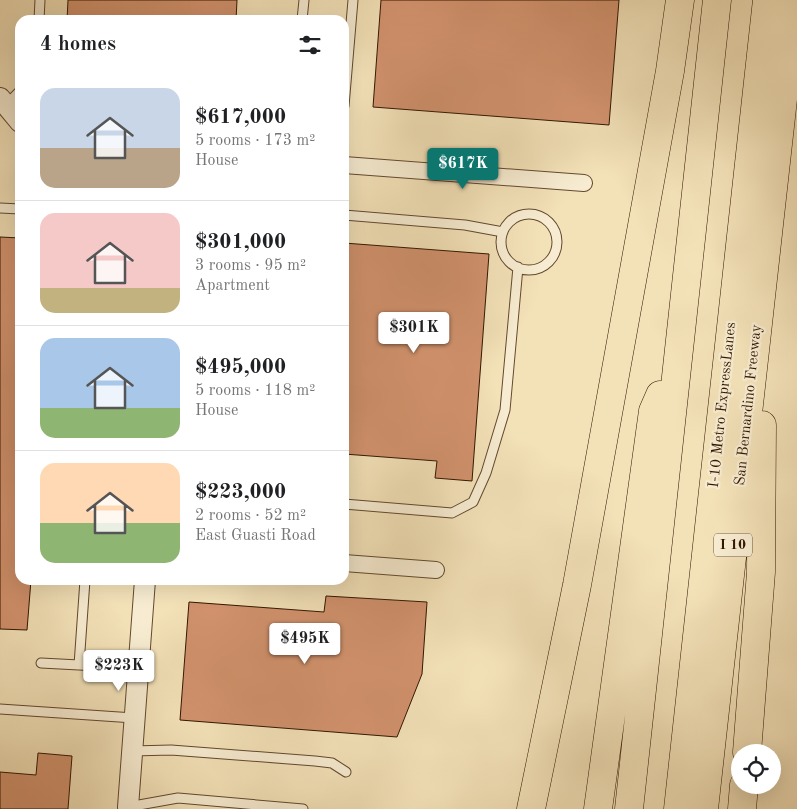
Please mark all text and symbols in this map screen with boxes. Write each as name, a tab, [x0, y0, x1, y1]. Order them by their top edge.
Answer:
icon: filters	[296, 31, 324, 59]
text: 4 homes	[40, 34, 116, 55]
text: $617,000	[195, 107, 286, 128]
icon: home	[80, 108, 140, 168]
text: 5 rooms · 173 m²	[195, 133, 315, 149]
pin: $617K	[428, 148, 498, 190]
text: House	[195, 153, 238, 169]
text: $617K	[438, 156, 488, 172]
text: $301,000	[195, 232, 286, 253]
icon: home	[80, 233, 140, 293]
text: 3 rooms · 95 m²	[195, 258, 306, 274]
text: Apartment	[195, 278, 270, 294]
pin: $301K	[379, 312, 449, 354]
text: $301K	[389, 320, 439, 336]
street label: I-10 Metro ExpressLanes	[707, 321, 739, 489]
street label: San Bernardino Freeway	[733, 324, 765, 486]
text: $495,000	[195, 357, 286, 378]
icon: home	[80, 358, 140, 418]
text: 5 rooms · 118 m²	[195, 383, 315, 399]
text: House	[195, 403, 238, 419]
text: $223,000	[195, 482, 286, 503]
icon: home	[80, 483, 140, 543]
text: 2 rooms · 52 m²	[195, 508, 306, 524]
text: East Guasti Road	[195, 528, 316, 544]
road number: I 10	[714, 534, 752, 556]
pin: $495K	[270, 622, 340, 665]
text: $495K	[280, 631, 330, 647]
pin: $223K	[84, 650, 154, 692]
text: $223K	[94, 658, 144, 674]
map controls	[731, 744, 781, 794]
button: locate	[731, 744, 781, 794]

